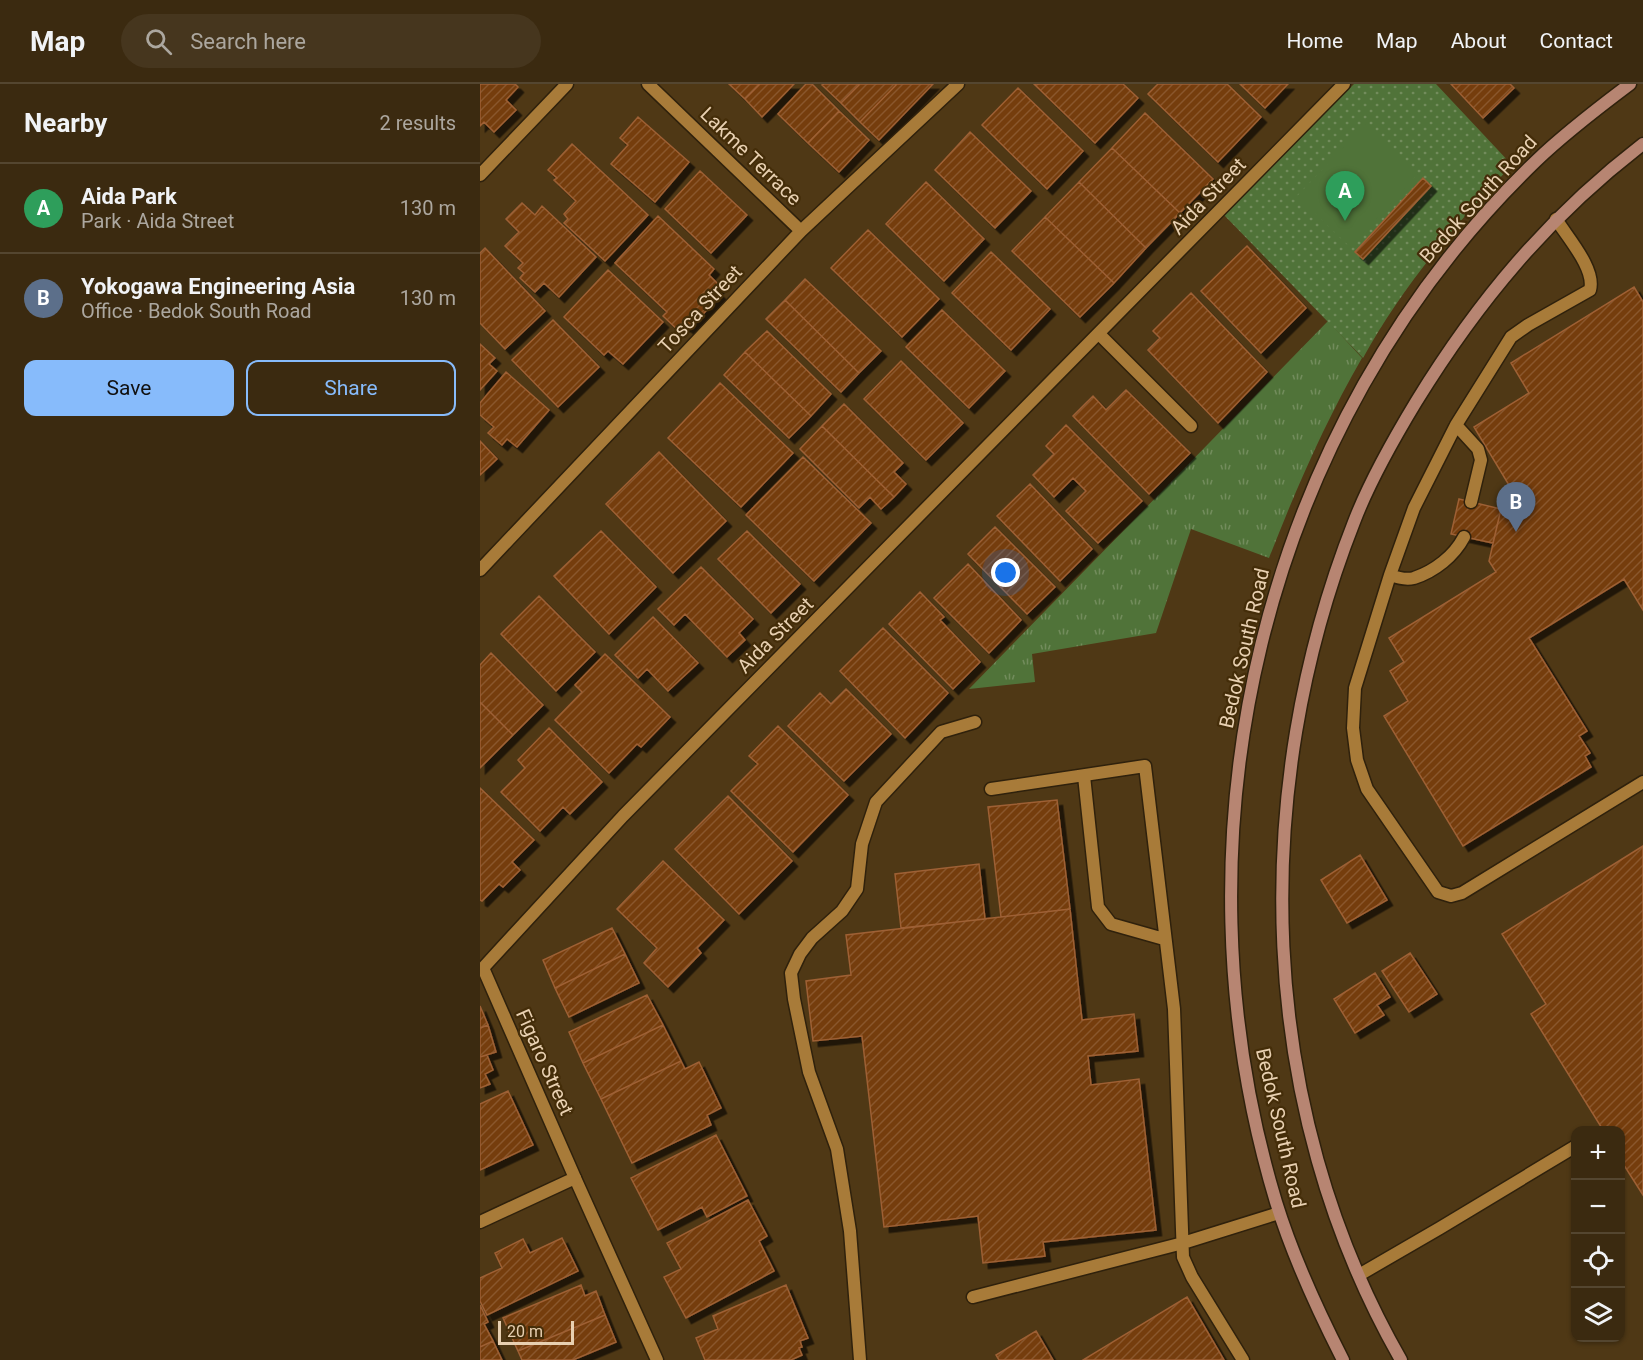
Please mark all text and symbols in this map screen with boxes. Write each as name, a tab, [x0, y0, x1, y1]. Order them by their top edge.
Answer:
search box	[121, 14, 541, 68]
text: Map	[30, 25, 85, 58]
icon: search	[142, 25, 175, 58]
text: Search here	[190, 29, 306, 54]
text: Home	[1287, 29, 1343, 53]
text: Map	[1376, 29, 1418, 53]
text: About	[1451, 29, 1507, 53]
text: Contact	[1540, 29, 1613, 53]
street label: Lakme Terrace	[695, 102, 807, 210]
text: Nearby	[24, 108, 107, 138]
text: 2 results	[380, 111, 456, 135]
street label: Bedok South Road	[1414, 130, 1542, 268]
street label: Aida Street	[1165, 152, 1251, 240]
pin: A	[1326, 172, 1364, 221]
text: Aida Park	[81, 184, 177, 209]
text: A	[37, 196, 50, 220]
text: 130 m	[400, 196, 456, 220]
text: Park · Aida Street	[81, 209, 234, 233]
street label: Tosca Street	[653, 260, 747, 358]
text: Yokogawa Engineering Asia	[81, 274, 355, 299]
text: B	[37, 286, 50, 310]
text: 130 m	[400, 286, 456, 310]
text: Office · Bedok South Road	[81, 299, 312, 323]
button: Save	[24, 360, 234, 416]
button: Share	[246, 360, 456, 416]
pin: B	[1496, 482, 1536, 532]
your location	[991, 558, 1020, 587]
street label: Bedok South Road	[1214, 566, 1274, 730]
street label: Aida Street	[732, 592, 818, 678]
street label: Figaro Street	[511, 1005, 579, 1119]
street label: Bedok South Road	[1251, 1046, 1311, 1210]
map controls	[1571, 1126, 1625, 1342]
button: +	[1571, 1126, 1625, 1180]
button: −	[1571, 1180, 1625, 1234]
button: locate	[1571, 1234, 1625, 1288]
button: layers	[1571, 1288, 1625, 1342]
scale bar	[498, 1318, 574, 1346]
text: 20 m	[507, 1322, 543, 1341]

